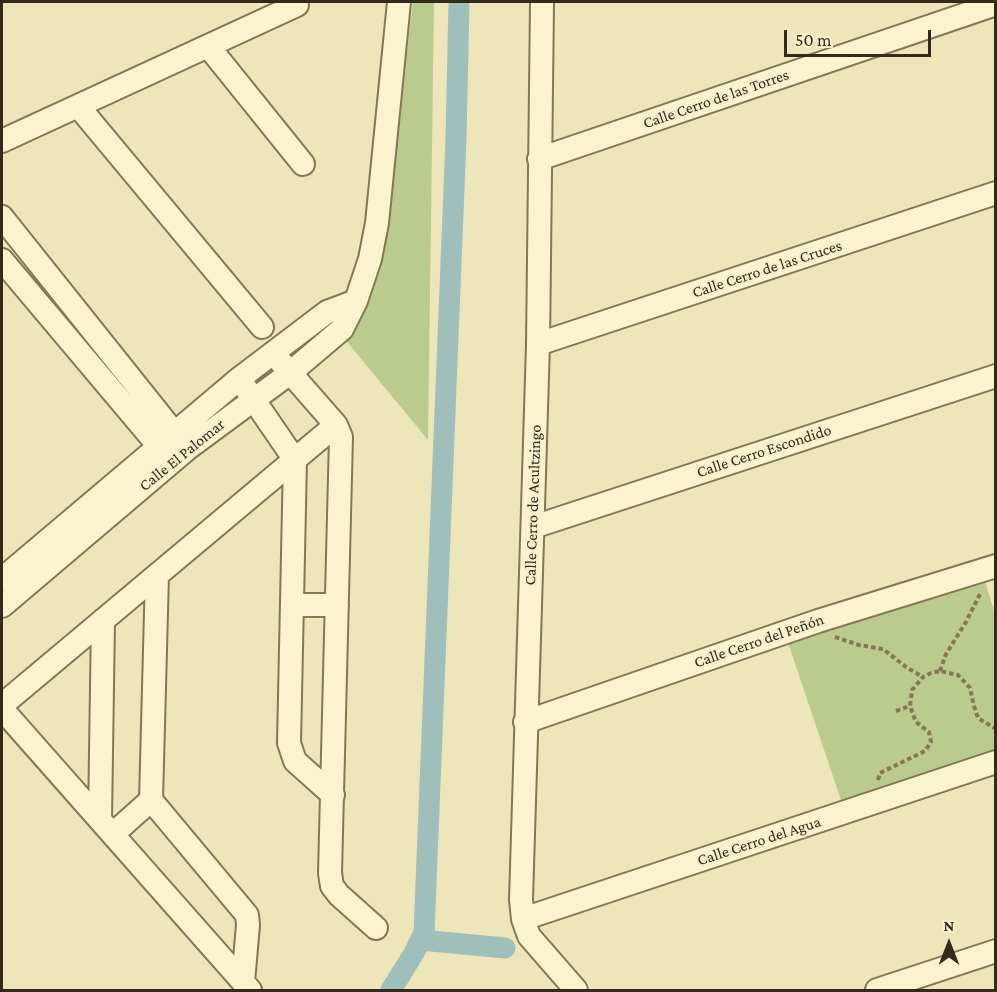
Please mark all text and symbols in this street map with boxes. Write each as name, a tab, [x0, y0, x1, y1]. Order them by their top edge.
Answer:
scale bar	[787, 18, 934, 56]
text: 50 m	[795, 30, 832, 50]
street label: Calle Cerro de las Torres	[640, 65, 792, 133]
street label: Calle Cerro de las Cruces	[690, 236, 844, 302]
street label: Calle El Palomar	[135, 415, 229, 495]
street label: Calle Cerro Escondido	[694, 420, 834, 482]
street label: Calle Cerro de Acultzingo	[521, 424, 545, 586]
street label: Calle Cerro del Peñón	[692, 610, 826, 672]
street label: Calle Cerro del Agua	[695, 812, 823, 870]
north arrow	[919, 914, 979, 974]
text: N	[944, 917, 954, 934]

